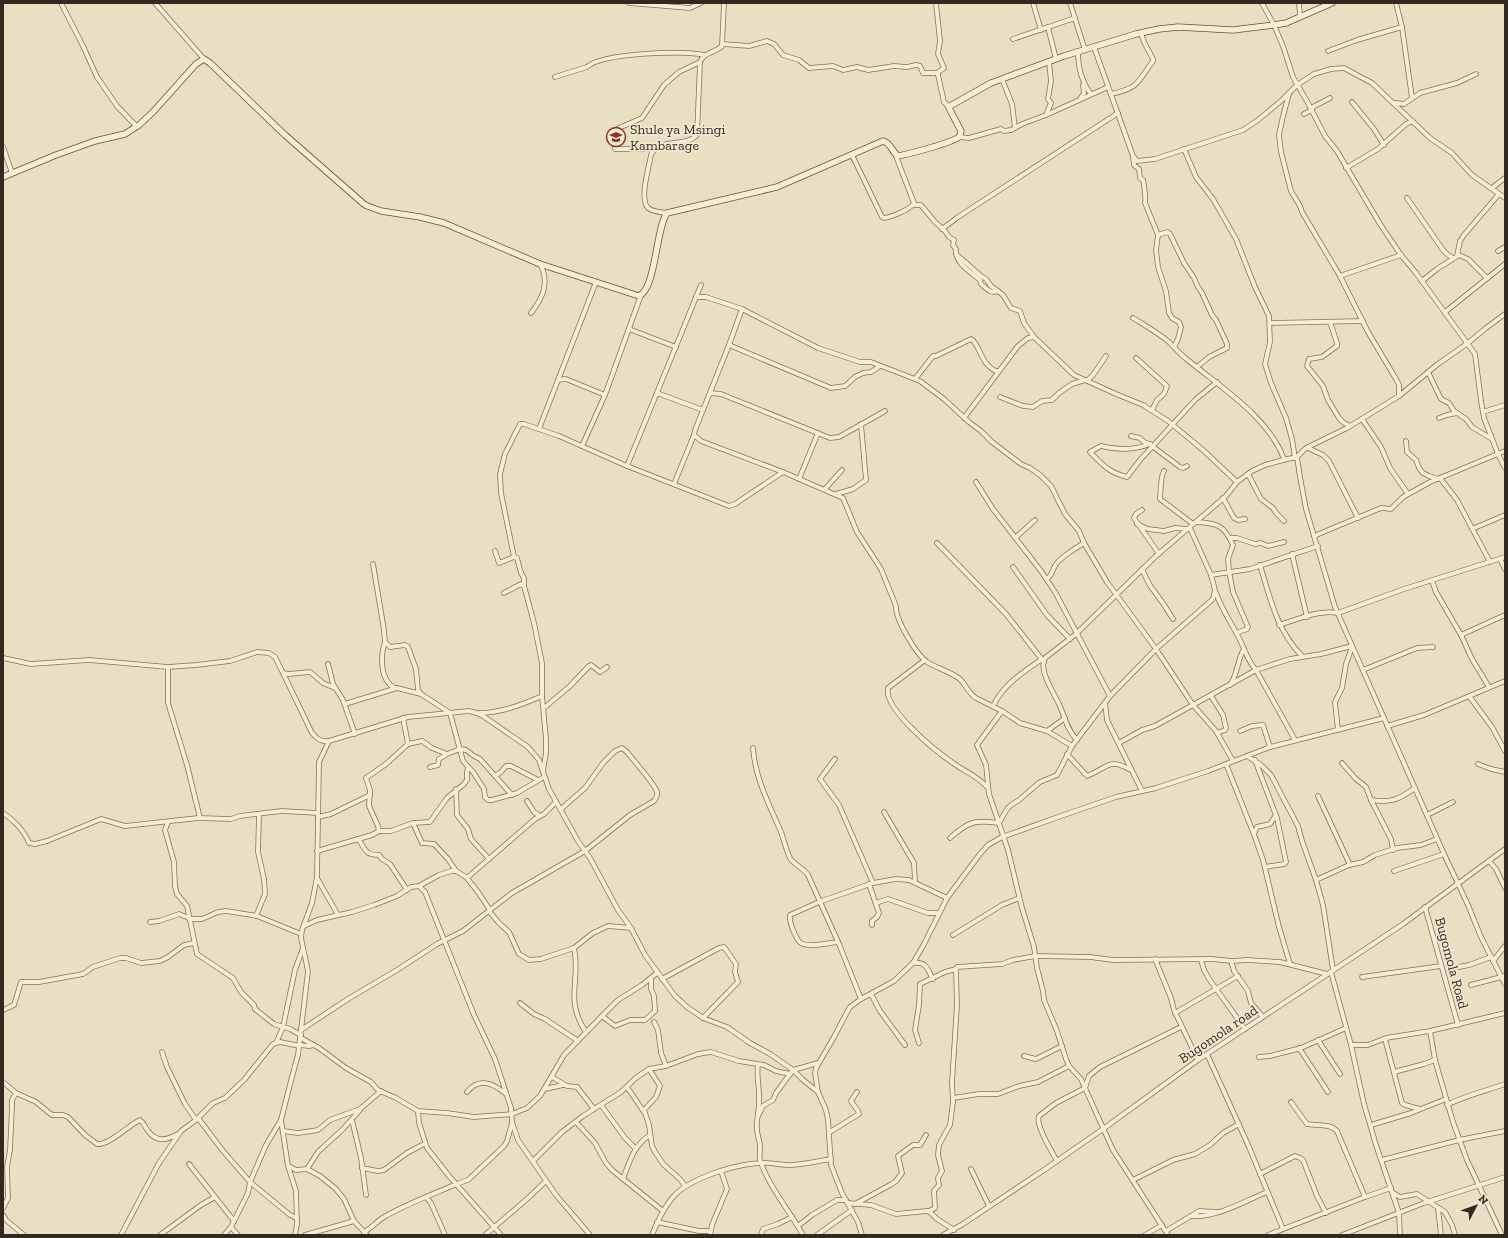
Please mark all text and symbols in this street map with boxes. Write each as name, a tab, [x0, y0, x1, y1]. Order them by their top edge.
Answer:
place label: Shule ya Msingi Kambarage	[630, 121, 725, 154]
school or university icon: Shule ya Msingi Kambarage	[605, 126, 627, 148]
street label: Bugomola Road	[1431, 915, 1472, 1011]
street label: Bugomola road	[1176, 1002, 1261, 1067]
north arrow	[1456, 1186, 1496, 1226]
text: N	[1476, 1192, 1491, 1208]

